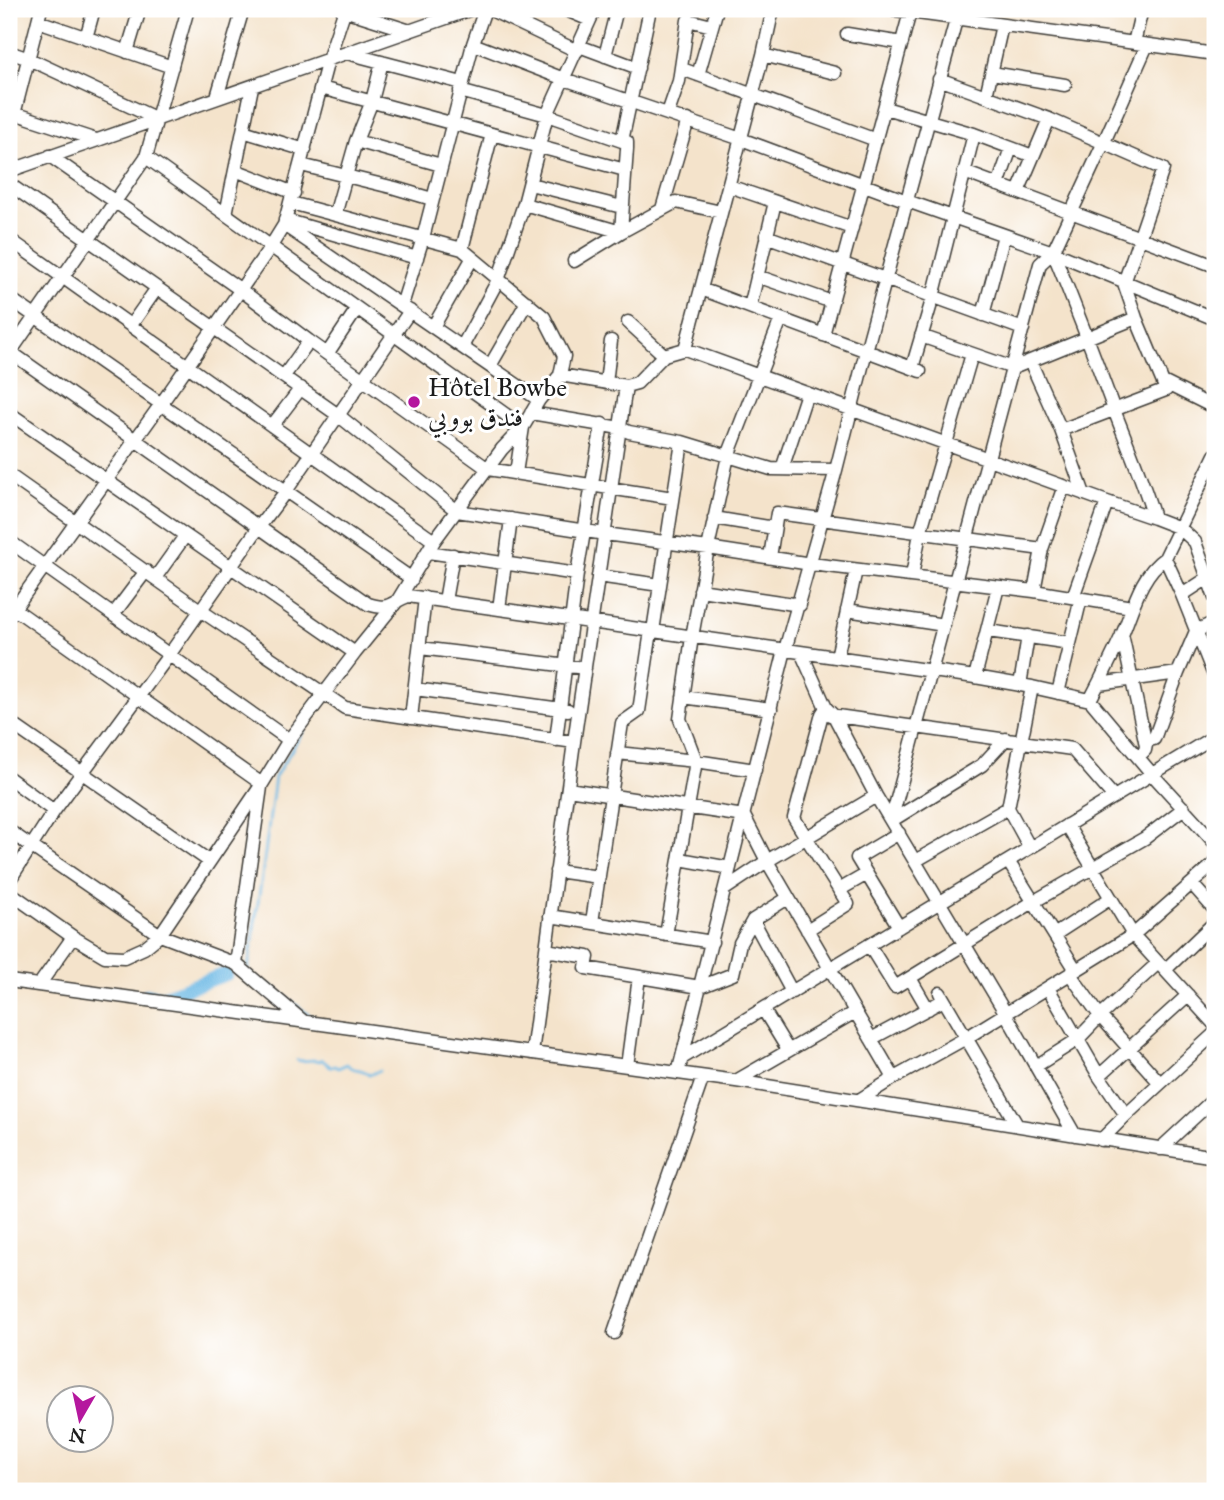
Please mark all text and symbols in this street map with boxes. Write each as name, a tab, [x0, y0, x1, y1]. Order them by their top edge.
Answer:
place label: Hôtel Bowbe فندق بووبي	[428, 371, 567, 439]
marker: Hôtel Bowbe فندق بووبي	[406, 394, 422, 410]
north arrow	[46, 1384, 116, 1454]
text: N	[68, 1423, 87, 1448]

